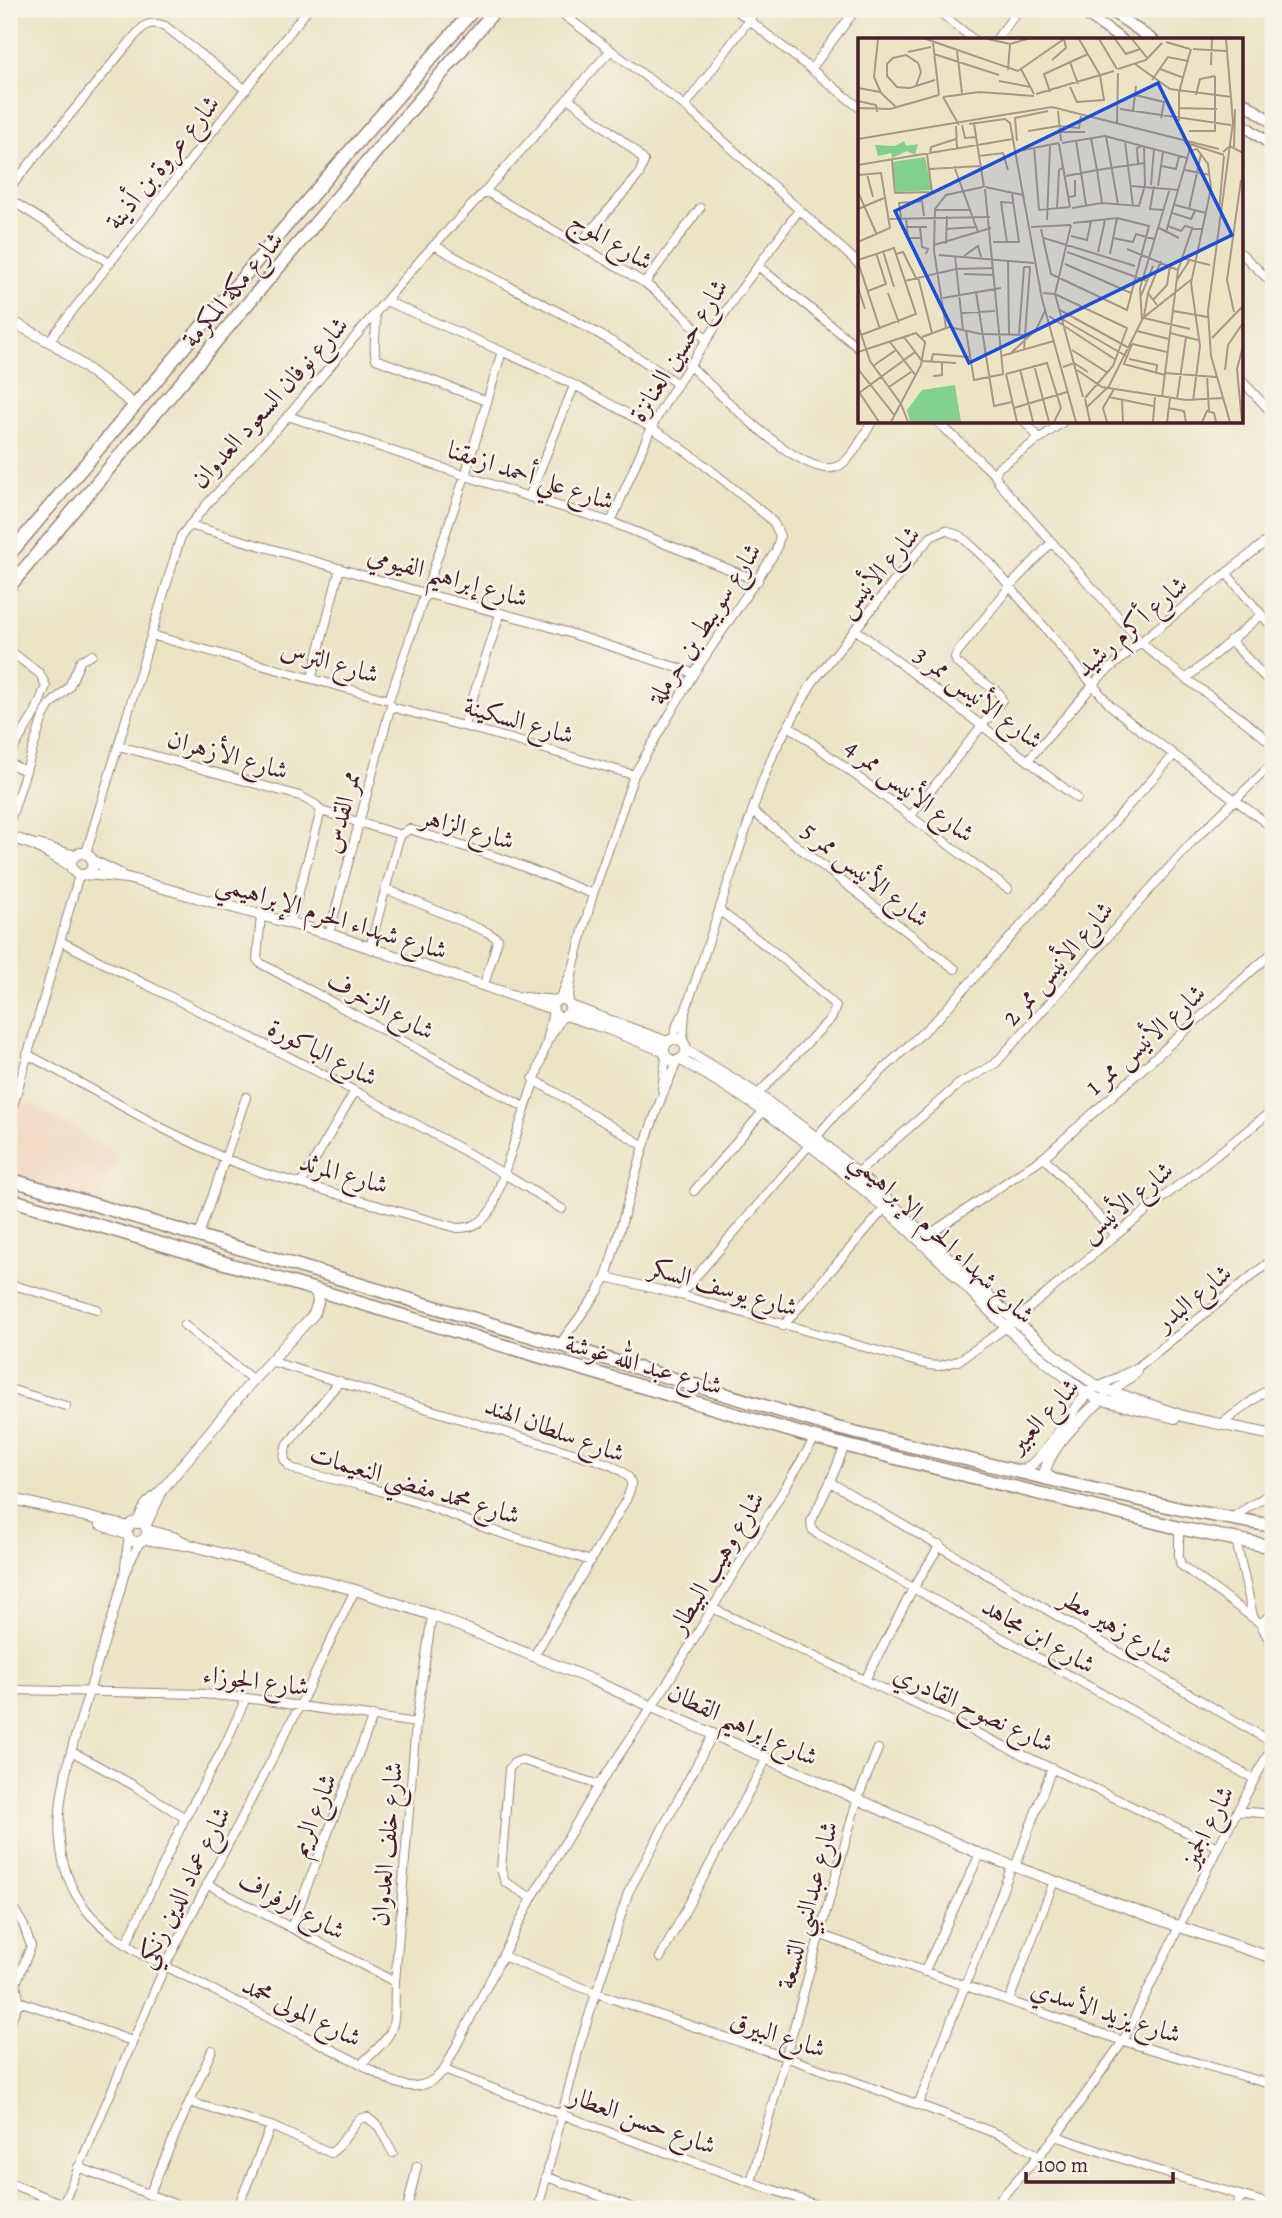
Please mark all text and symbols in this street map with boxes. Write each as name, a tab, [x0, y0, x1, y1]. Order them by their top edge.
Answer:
inset map	[858, 38, 1244, 424]
street label: شارع عروة بن أذينة	[97, 87, 231, 240]
street label: شارع الموج	[561, 202, 660, 284]
street label: شارع مكة المكرمة	[173, 224, 294, 357]
street label: شارع حسين العنانزة	[620, 272, 740, 431]
street label: شارع نوفان السعود العدوان	[182, 309, 359, 499]
street label: شارع علي أحمد ازمقنا	[441, 432, 619, 526]
street label: شارع الأنيس	[828, 517, 931, 628]
street label: شارع سويبط بن حرملة	[638, 536, 773, 715]
street label: شارع إبراهيم الفيومي	[361, 537, 532, 624]
street label: شارع أكرم رشيد	[1067, 568, 1199, 689]
street label: شارع الترس	[276, 631, 383, 696]
street label: شارع الأنيس ممر 3	[905, 636, 1051, 761]
street label: شارع السكينة	[459, 688, 578, 757]
street label: شارع الأزهران	[162, 720, 293, 792]
street label: شارع الأنيس ممر 4	[835, 729, 982, 854]
street label: ممر القدس	[314, 767, 369, 857]
street label: شارع الزاهر	[413, 798, 519, 862]
street label: شارع الأنيس ممر 5	[792, 813, 938, 939]
street label: شارع شهداء الحرم الإبراهيمي	[210, 865, 452, 975]
street label: شارع الأنيس ممر 2	[993, 893, 1124, 1036]
street label: شارع الزخرف	[319, 962, 441, 1052]
street label: شارع الأنيس ممر 1	[1077, 975, 1216, 1106]
street label: شارع الباكورة	[260, 1010, 384, 1099]
street label: شارع شهداء الحرم الإبراهيمي	[838, 1143, 1042, 1337]
street label: شارع المرثد	[294, 1144, 392, 1207]
street label: شارع الأنيس	[1071, 1152, 1183, 1253]
street label: شارع يوسف السكر	[642, 1249, 802, 1329]
street label: شارع البدر	[1145, 1256, 1242, 1344]
street label: شارع عبد الله غوشة	[560, 1322, 728, 1408]
street label: شارع العبير	[998, 1370, 1090, 1465]
street label: شارع سلطان الهند	[479, 1388, 630, 1475]
street label: شارع محمد مفضي النعيمات	[304, 1436, 524, 1539]
street label: شارع وهيب البيطار	[659, 1484, 776, 1645]
street label: شارع زهير مطر	[1049, 1578, 1180, 1676]
street label: شارع ابن مجاهد	[973, 1589, 1102, 1686]
street label: شارع نصوح القادري	[885, 1656, 1060, 1766]
street label: شارع الجوزاء	[200, 1657, 311, 1708]
street label: شارع إبراهيم القطان	[658, 1674, 824, 1782]
street label: شارع خلف العدوان	[362, 1760, 415, 1928]
street label: شارع الريم	[282, 1768, 350, 1864]
street label: شارع الجميز	[1171, 1779, 1246, 1877]
street label: شارع عماد الدين زنكي	[128, 1800, 245, 1977]
street label: شارع عبدالنبي التسعة	[768, 1817, 853, 1995]
street label: شارع الرفراف	[230, 1863, 352, 1952]
street label: شارع المولى محمد	[234, 1967, 368, 2059]
street label: شارع يزيد الأسدي	[1025, 1970, 1186, 2056]
street label: شارع البيرق	[724, 2003, 830, 2070]
street label: شارع حسن العطار	[560, 2077, 721, 2167]
scale bar	[1026, 2141, 1174, 2185]
text: 100 m	[1037, 2151, 1088, 2179]

